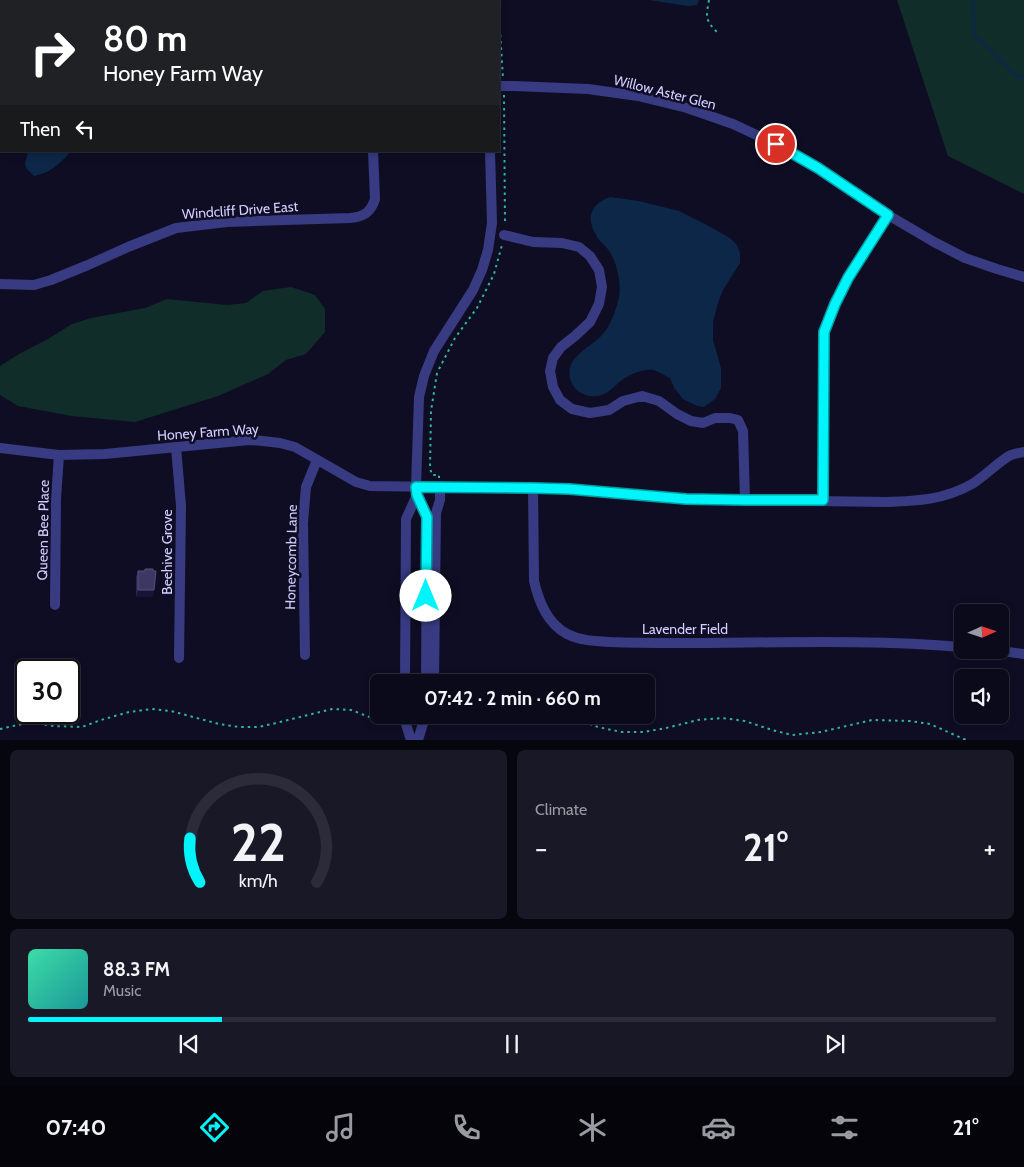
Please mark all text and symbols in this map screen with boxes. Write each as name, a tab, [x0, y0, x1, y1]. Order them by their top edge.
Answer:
text: 80 m	[103, 17, 187, 60]
icon: right	[20, 20, 85, 85]
text: Honey Farm Way	[103, 60, 263, 87]
street label: Willow Aster Glen	[612, 71, 718, 113]
icon: left	[71, 115, 99, 143]
text: Then	[20, 118, 61, 141]
pin	[755, 123, 797, 165]
icon: arrive	[762, 130, 790, 158]
street label: Windcliff Drive East	[181, 197, 299, 223]
street label: Honey Farm Way	[157, 419, 259, 445]
street label: Queen Bee Place	[33, 480, 53, 580]
street label: Honeycomb Lane	[281, 504, 301, 610]
street label: Beehive Grove	[158, 509, 176, 595]
position arrow	[399, 569, 451, 621]
north arrow	[954, 604, 1009, 659]
map controls	[954, 604, 1009, 724]
street label: Lavender Field	[642, 620, 728, 638]
speed limit sign: 30	[15, 659, 80, 724]
button: sound	[954, 669, 1009, 724]
text: 07:42 · 2 min · 660 m	[424, 687, 601, 710]
text: Climate	[535, 800, 587, 819]
text: 22	[231, 811, 286, 874]
text: 21°	[743, 824, 788, 871]
text: −	[535, 831, 547, 865]
text: +	[984, 831, 996, 865]
text: km/h	[239, 870, 278, 891]
text: 88.3 FM	[103, 958, 170, 981]
text: Music	[103, 981, 141, 1000]
icon: previous	[175, 1030, 203, 1058]
icon: pause	[498, 1030, 526, 1058]
icon: next	[821, 1030, 849, 1058]
icon: directions	[197, 1110, 232, 1145]
icon: music	[323, 1110, 358, 1145]
icon: phone	[449, 1110, 484, 1145]
icon: climate	[575, 1110, 610, 1145]
icon: car	[701, 1110, 736, 1145]
icon: filters	[827, 1110, 862, 1145]
text: 07:40	[45, 1114, 106, 1141]
text: 21°	[952, 1114, 979, 1141]

